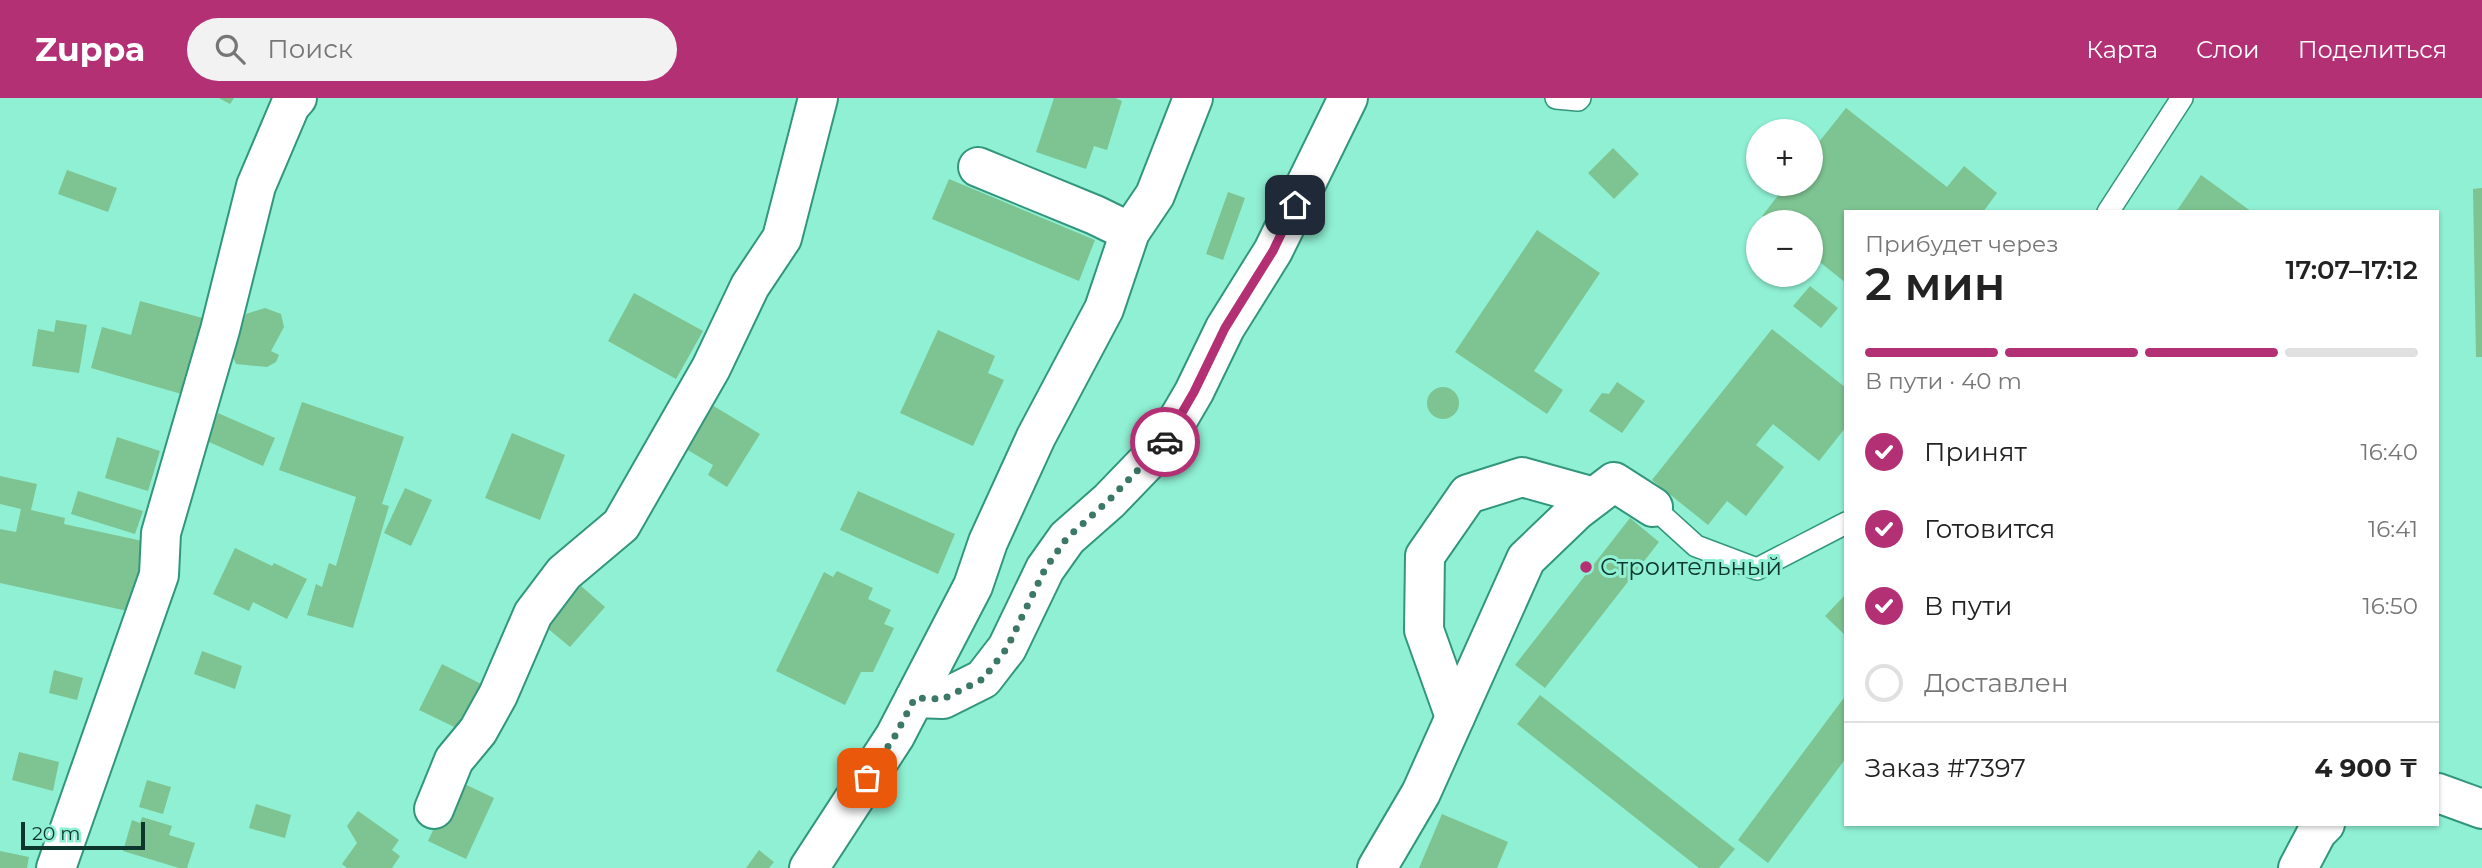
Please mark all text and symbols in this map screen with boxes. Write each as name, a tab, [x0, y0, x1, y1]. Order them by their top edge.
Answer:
search box	[187, 18, 677, 81]
text: Zuppa	[35, 29, 145, 69]
icon: search	[211, 30, 249, 68]
text: Поиск	[267, 33, 353, 65]
text: Карта	[2086, 35, 2158, 64]
text: Слои	[2196, 35, 2260, 64]
text: Поделиться	[2298, 35, 2447, 64]
map controls	[1746, 119, 1823, 287]
button: +	[1746, 119, 1823, 196]
pin	[1265, 175, 1325, 235]
icon: home	[1276, 186, 1314, 224]
button: −	[1746, 210, 1823, 287]
text: Прибудет через	[1865, 230, 2059, 258]
text: 17:07–17:12	[2286, 254, 2418, 286]
text: 2 мин	[1865, 255, 2005, 312]
text: В пути · 40 m	[1865, 367, 2022, 395]
courier	[1130, 407, 1200, 477]
icon: car	[1146, 423, 1184, 461]
icon: check	[1865, 433, 1903, 471]
text: Принят	[1924, 436, 2027, 468]
text: 16:40	[2360, 438, 2418, 466]
icon: check	[1865, 510, 1903, 548]
text: Готовится	[1924, 513, 2055, 545]
text: 16:41	[2368, 515, 2418, 543]
place label: Строительный	[1600, 552, 1782, 581]
marker: Строительный	[1578, 559, 1594, 575]
icon: check	[1865, 587, 1903, 625]
text: В пути	[1924, 590, 2013, 622]
text: 16:50	[2363, 592, 2418, 620]
text: Доставлен	[1924, 667, 2069, 699]
pin	[837, 748, 897, 808]
text: Заказ #7397	[1865, 752, 2026, 784]
text: 4 900 ₸	[2315, 752, 2418, 784]
icon: bag	[848, 759, 886, 797]
scale bar	[21, 819, 145, 851]
text: 20 m	[32, 822, 80, 845]

